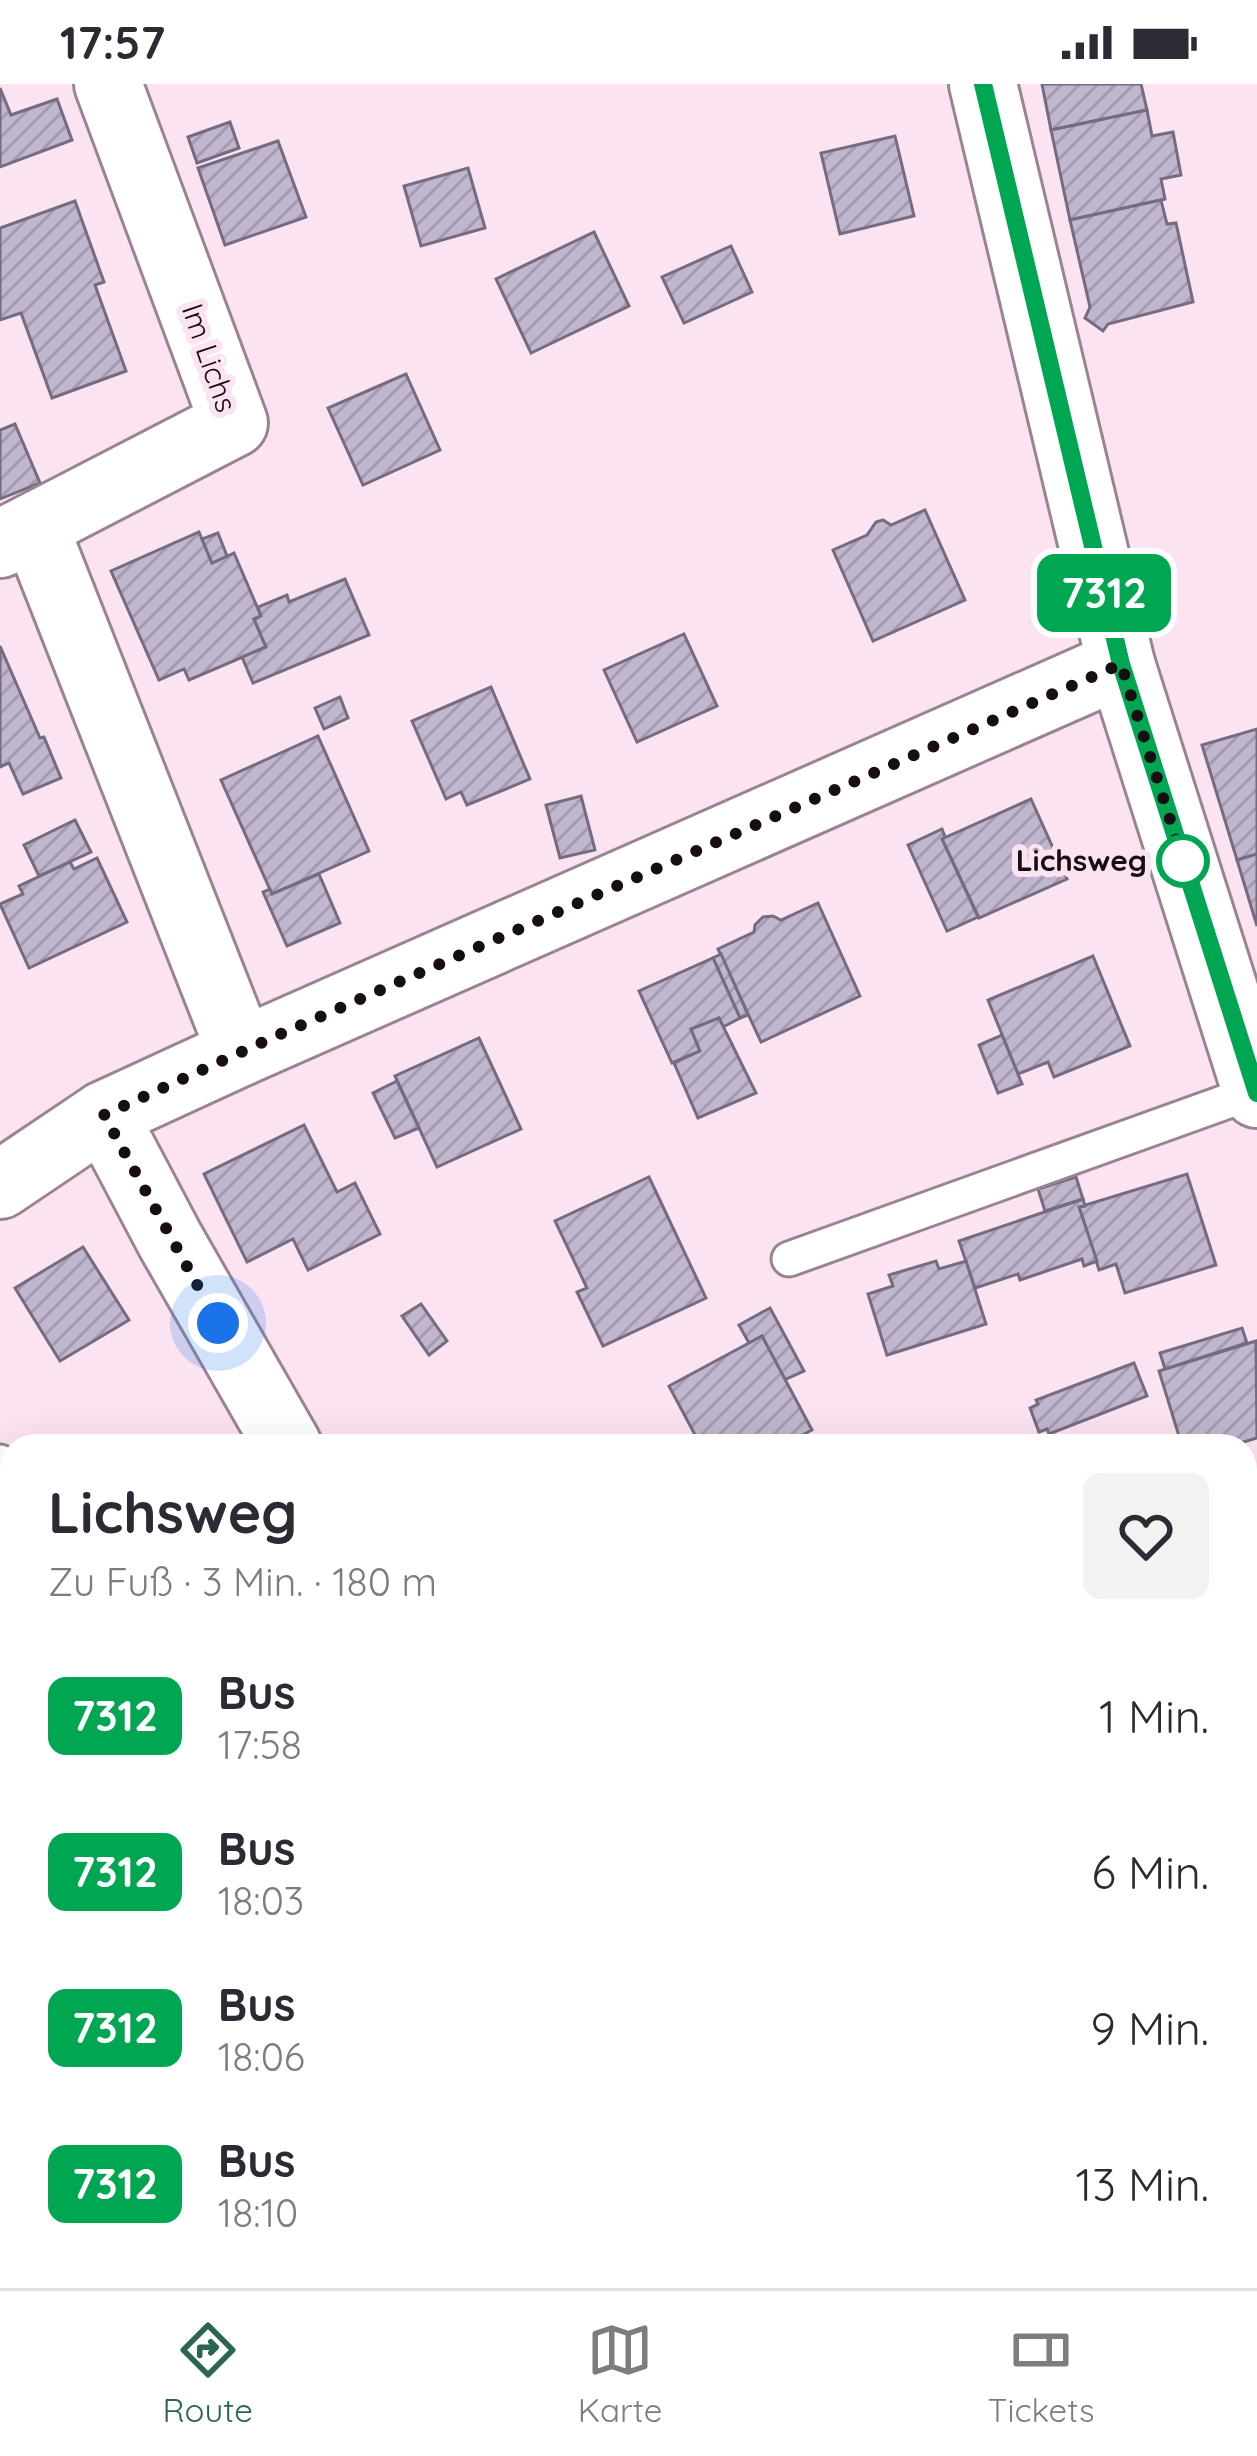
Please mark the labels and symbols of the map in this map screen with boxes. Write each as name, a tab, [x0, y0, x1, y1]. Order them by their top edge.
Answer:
street label: Im Lichs	[174, 298, 246, 417]
line badge: 7312	[1020, 554, 1188, 632]
marker: Lichsweg	[1158, 836, 1208, 886]
place label: Lichsweg	[1016, 841, 1147, 879]
your location	[188, 1293, 248, 1353]

